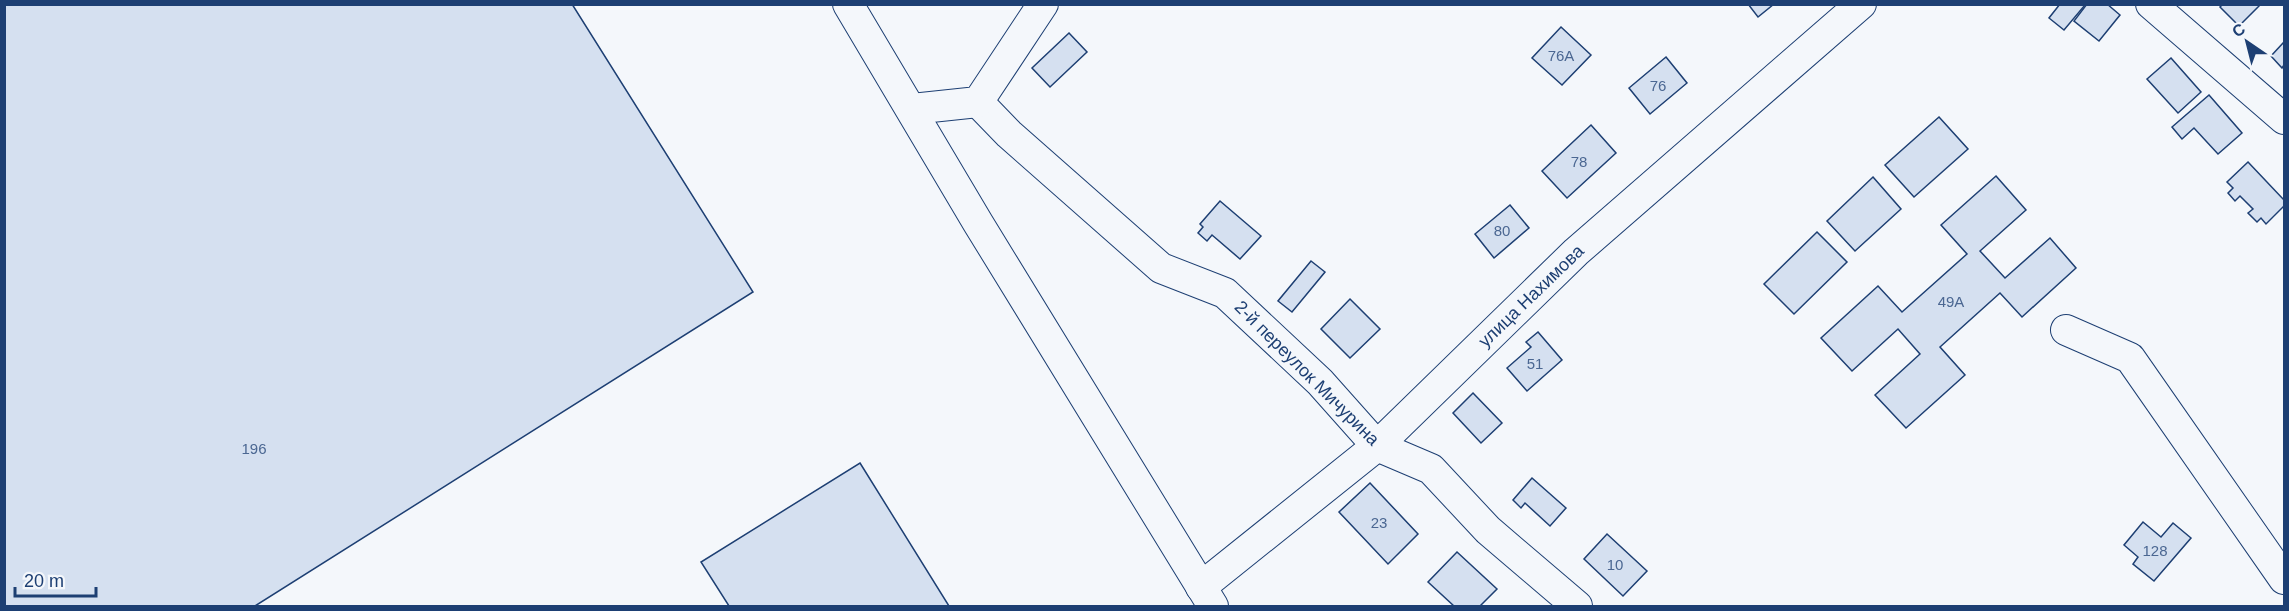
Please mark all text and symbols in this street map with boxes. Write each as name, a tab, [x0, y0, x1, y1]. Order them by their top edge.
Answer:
north arrow	[2217, 12, 2277, 72]
text: С	[2229, 20, 2249, 40]
house number: 76А	[1548, 47, 1574, 64]
house number: 76	[1650, 77, 1666, 94]
house number: 78	[1571, 153, 1587, 170]
house number: 80	[1494, 222, 1510, 239]
street label: улица Нахимова	[1474, 240, 1588, 351]
house number: 49А	[1938, 293, 1964, 310]
street label: 2-й переулок Мичурина	[1231, 297, 1384, 450]
house number: 51	[1527, 355, 1543, 372]
house number: 196	[241, 440, 267, 457]
house number: 23	[1371, 514, 1387, 531]
house number: 128	[2142, 542, 2168, 559]
house number: 10	[1607, 556, 1623, 573]
scale bar	[15, 560, 96, 598]
text: 20 m	[24, 571, 64, 591]

